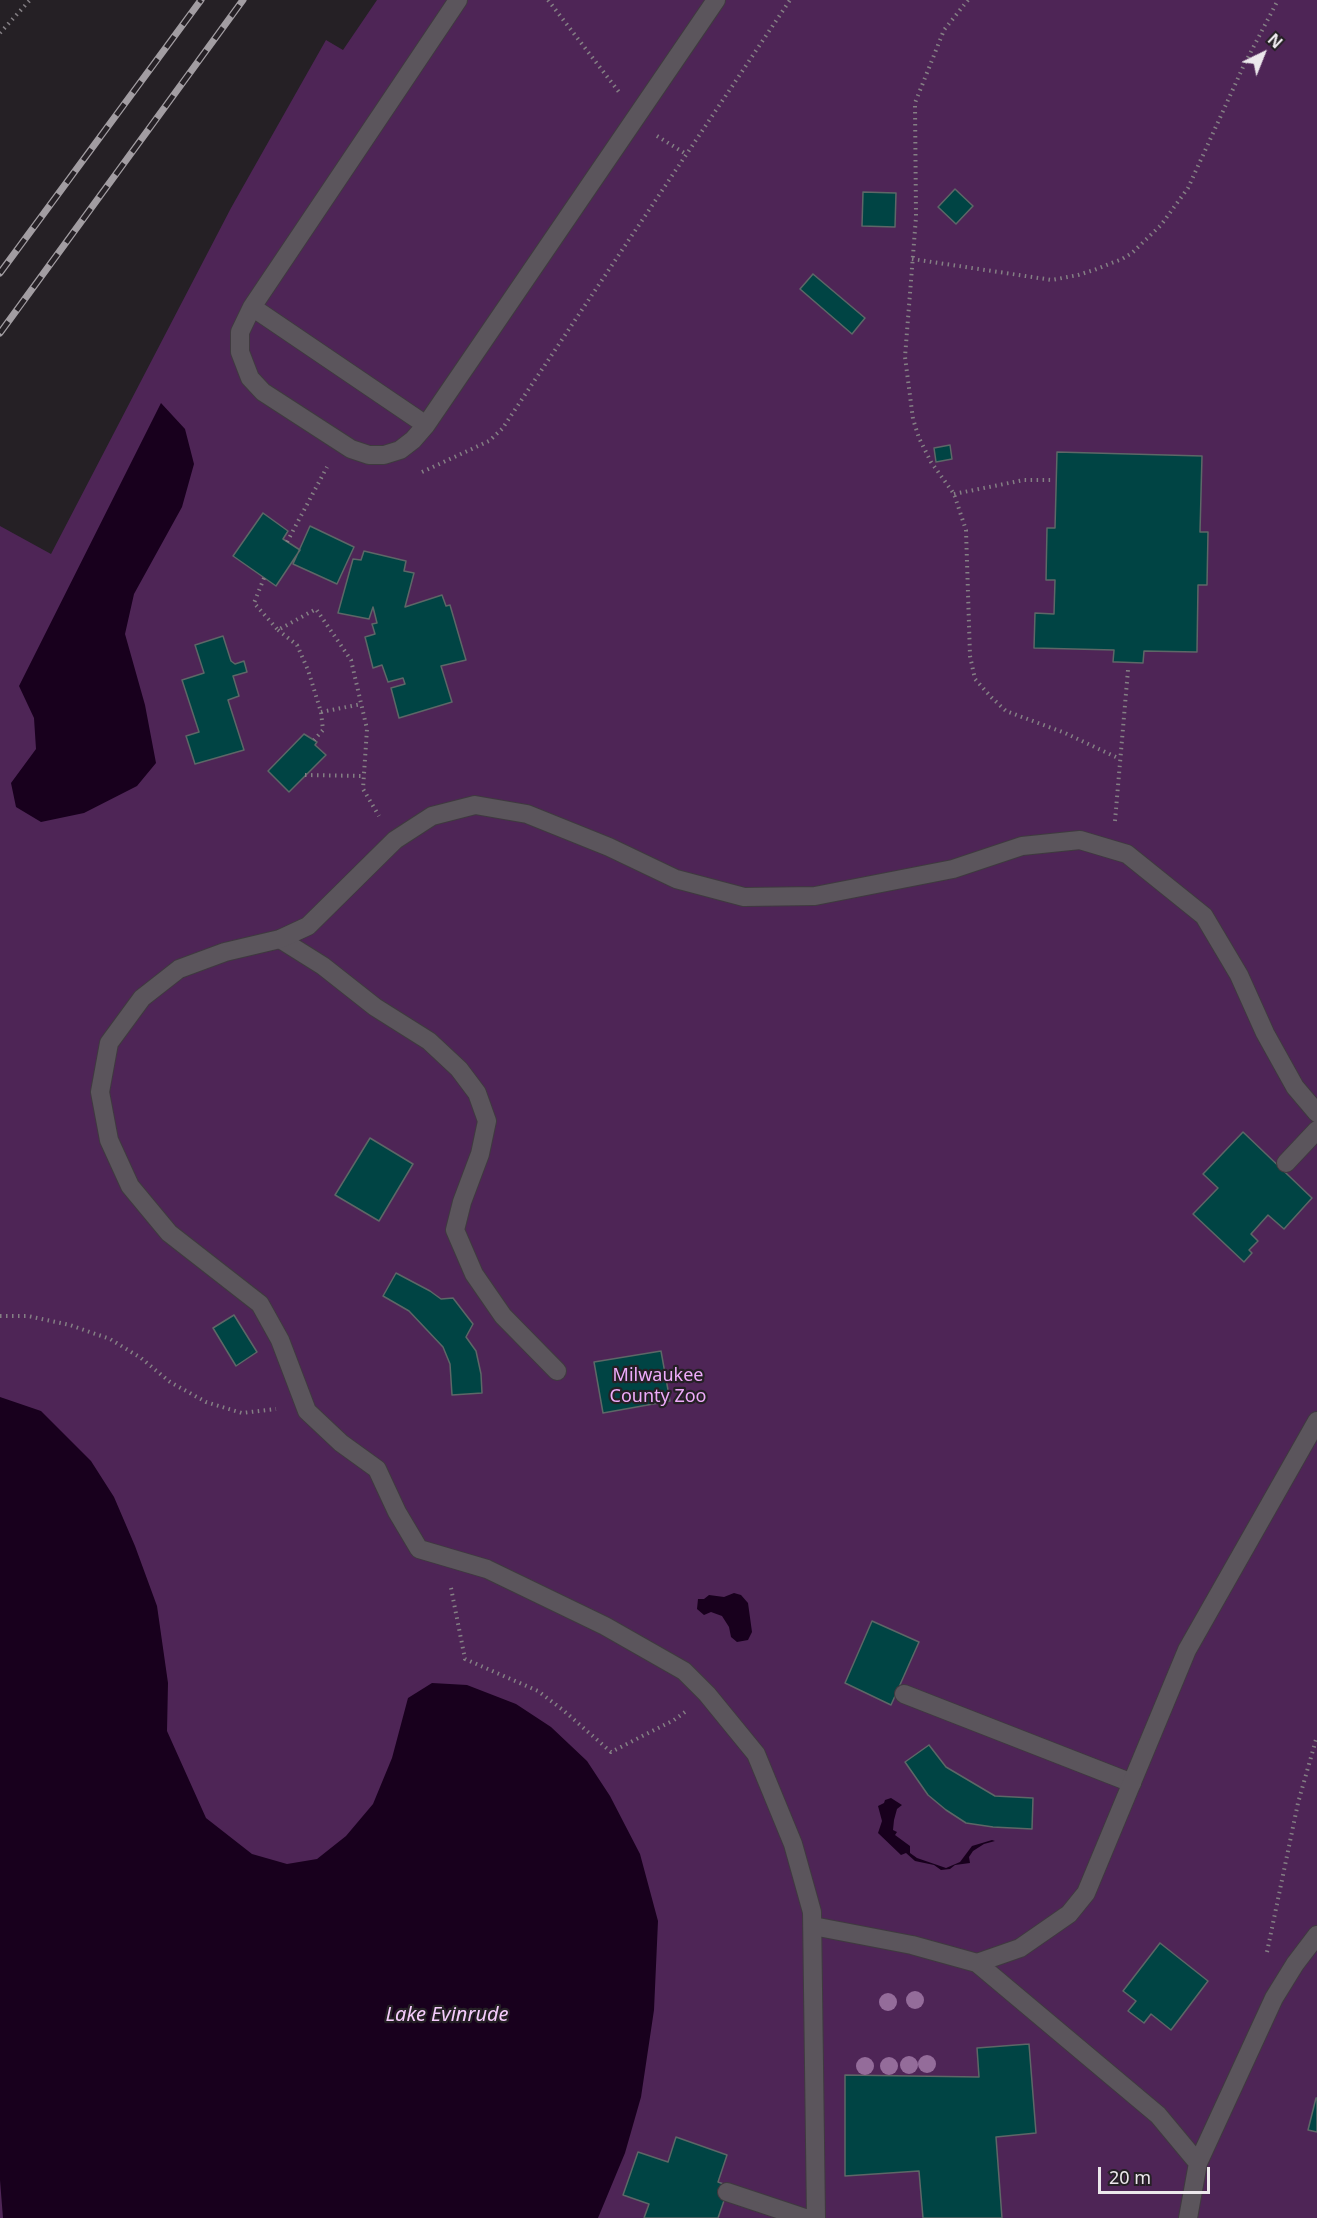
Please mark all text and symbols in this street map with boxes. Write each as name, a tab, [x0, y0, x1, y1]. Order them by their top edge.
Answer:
north arrow	[1233, 24, 1293, 84]
text: N	[1263, 28, 1288, 53]
park label: Milwaukee County Zoo	[610, 1365, 706, 1408]
water label: Lake Evinrude	[385, 2003, 509, 2027]
scale bar	[1101, 2155, 1214, 2193]
text: 20 m	[1109, 2165, 1151, 2189]

